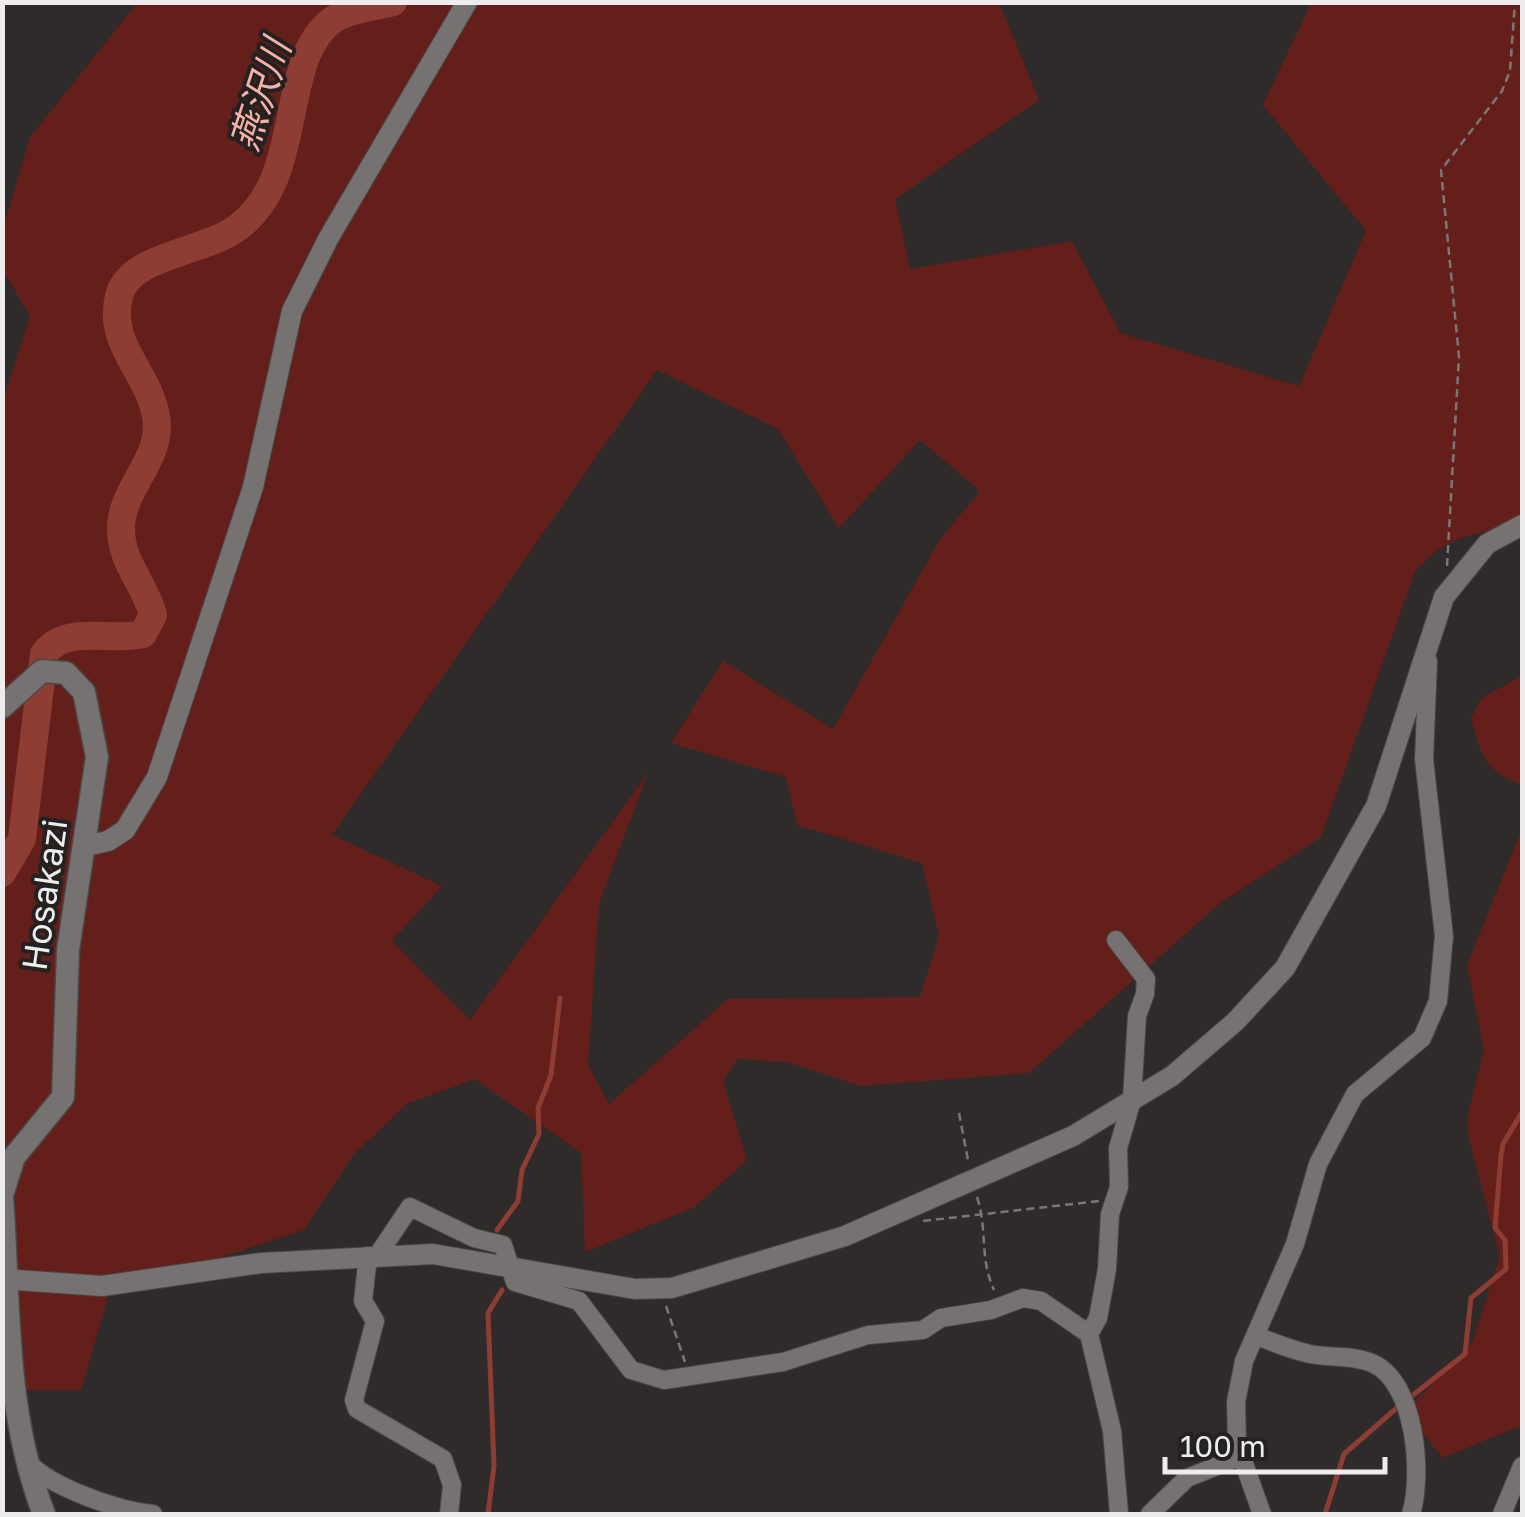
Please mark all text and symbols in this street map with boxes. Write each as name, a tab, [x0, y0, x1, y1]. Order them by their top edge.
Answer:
water label: 燕沢川	[221, 30, 300, 156]
street label: Hosakazi	[13, 816, 75, 973]
scale bar	[1165, 1412, 1385, 1474]
text: 100 m	[1180, 1428, 1266, 1464]

